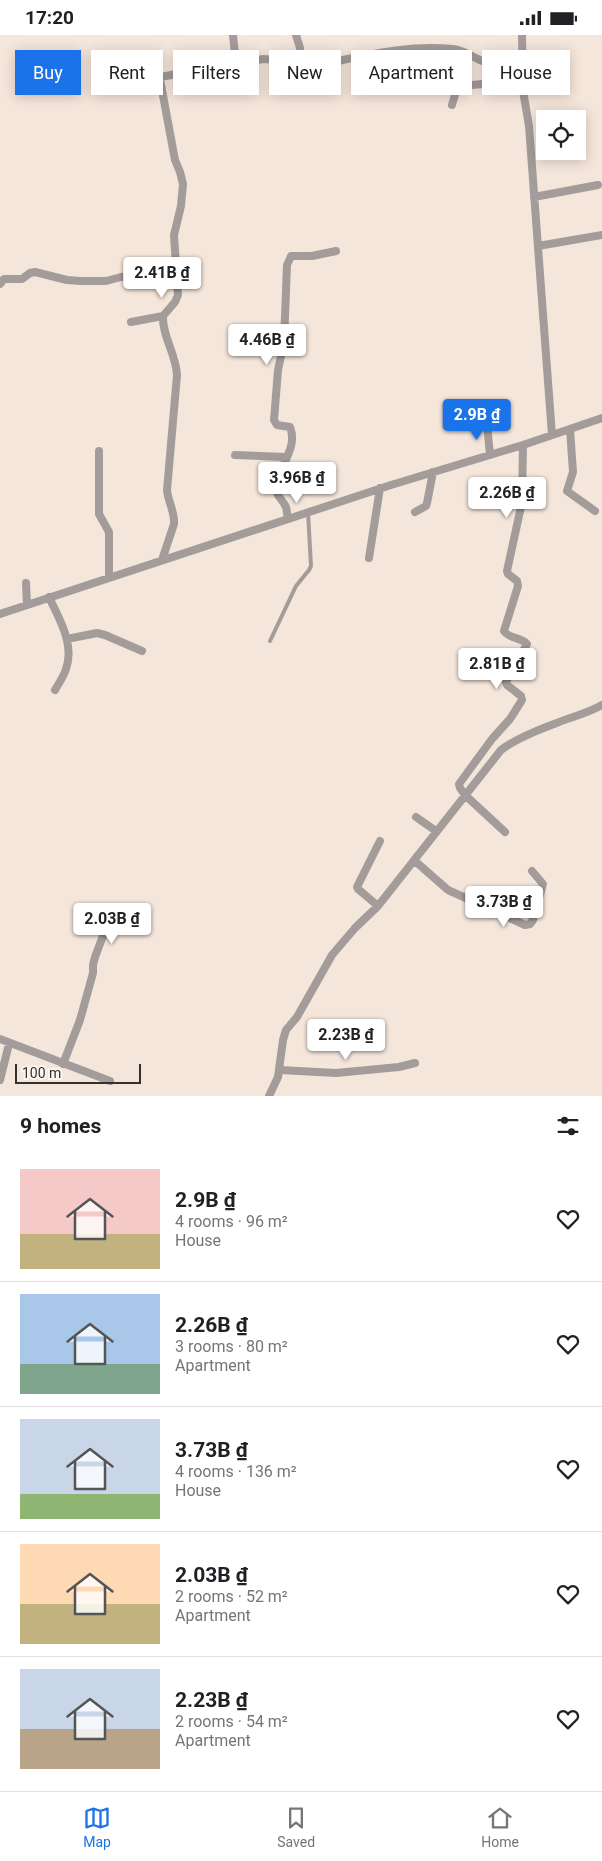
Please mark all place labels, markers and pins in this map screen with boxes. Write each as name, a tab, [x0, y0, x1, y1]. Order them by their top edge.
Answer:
pin: 2.41B ₫	[116, 257, 208, 299]
pin: 4.46B ₫	[221, 323, 313, 366]
pin: 2.9B ₫	[436, 399, 518, 441]
pin: 3.96B ₫	[251, 461, 343, 504]
pin: 2.26B ₫	[461, 477, 553, 519]
pin: 2.81B ₫	[451, 647, 543, 690]
pin: 3.73B ₫	[458, 885, 550, 928]
pin: 2.03B ₫	[66, 903, 158, 945]
pin: 2.23B ₫	[300, 1019, 392, 1061]

